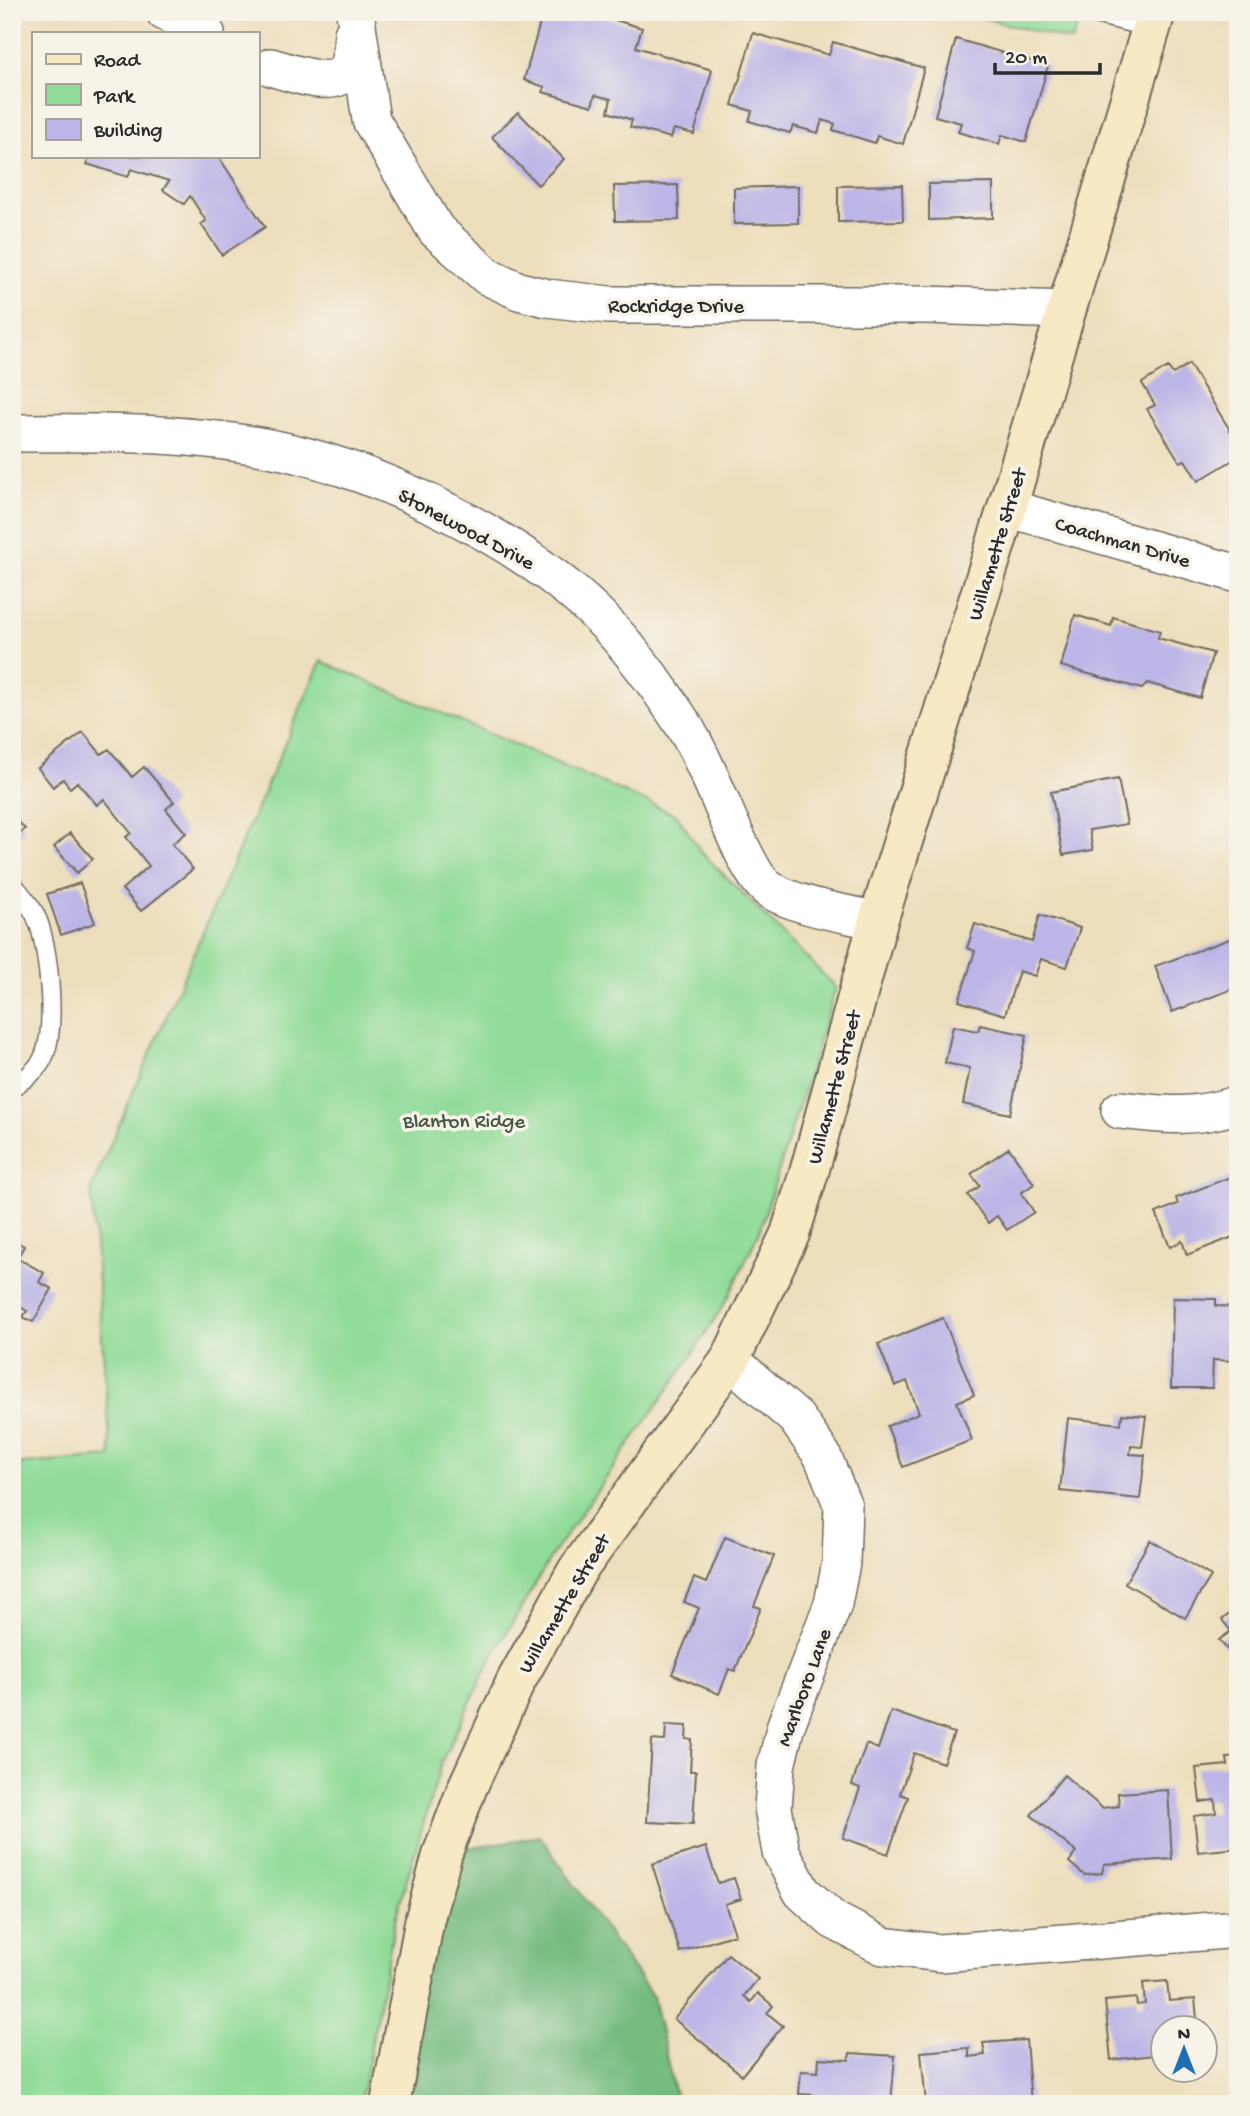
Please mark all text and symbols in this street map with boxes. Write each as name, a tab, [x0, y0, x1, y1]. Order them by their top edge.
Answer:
legend	[32, 32, 259, 158]
scale bar	[995, 32, 1100, 76]
text: 20 m	[1005, 47, 1047, 72]
text: Road	[94, 50, 142, 75]
text: Park	[93, 86, 137, 111]
text: Building	[93, 120, 163, 145]
street label: Rockridge Drive	[608, 296, 745, 321]
street label: Willamette Street	[964, 463, 1035, 624]
street label: Stonewood Drive	[393, 485, 539, 578]
street label: Coachman Drive	[1051, 513, 1194, 576]
street label: Willamette Street	[804, 1006, 870, 1167]
park label: Blanton Ridge	[402, 1111, 526, 1136]
street label: Willamette Street	[515, 1529, 619, 1679]
street label: Marlboro Lane	[773, 1625, 840, 1751]
north arrow	[1148, 2014, 1218, 2084]
text: N	[1178, 2024, 1190, 2047]

